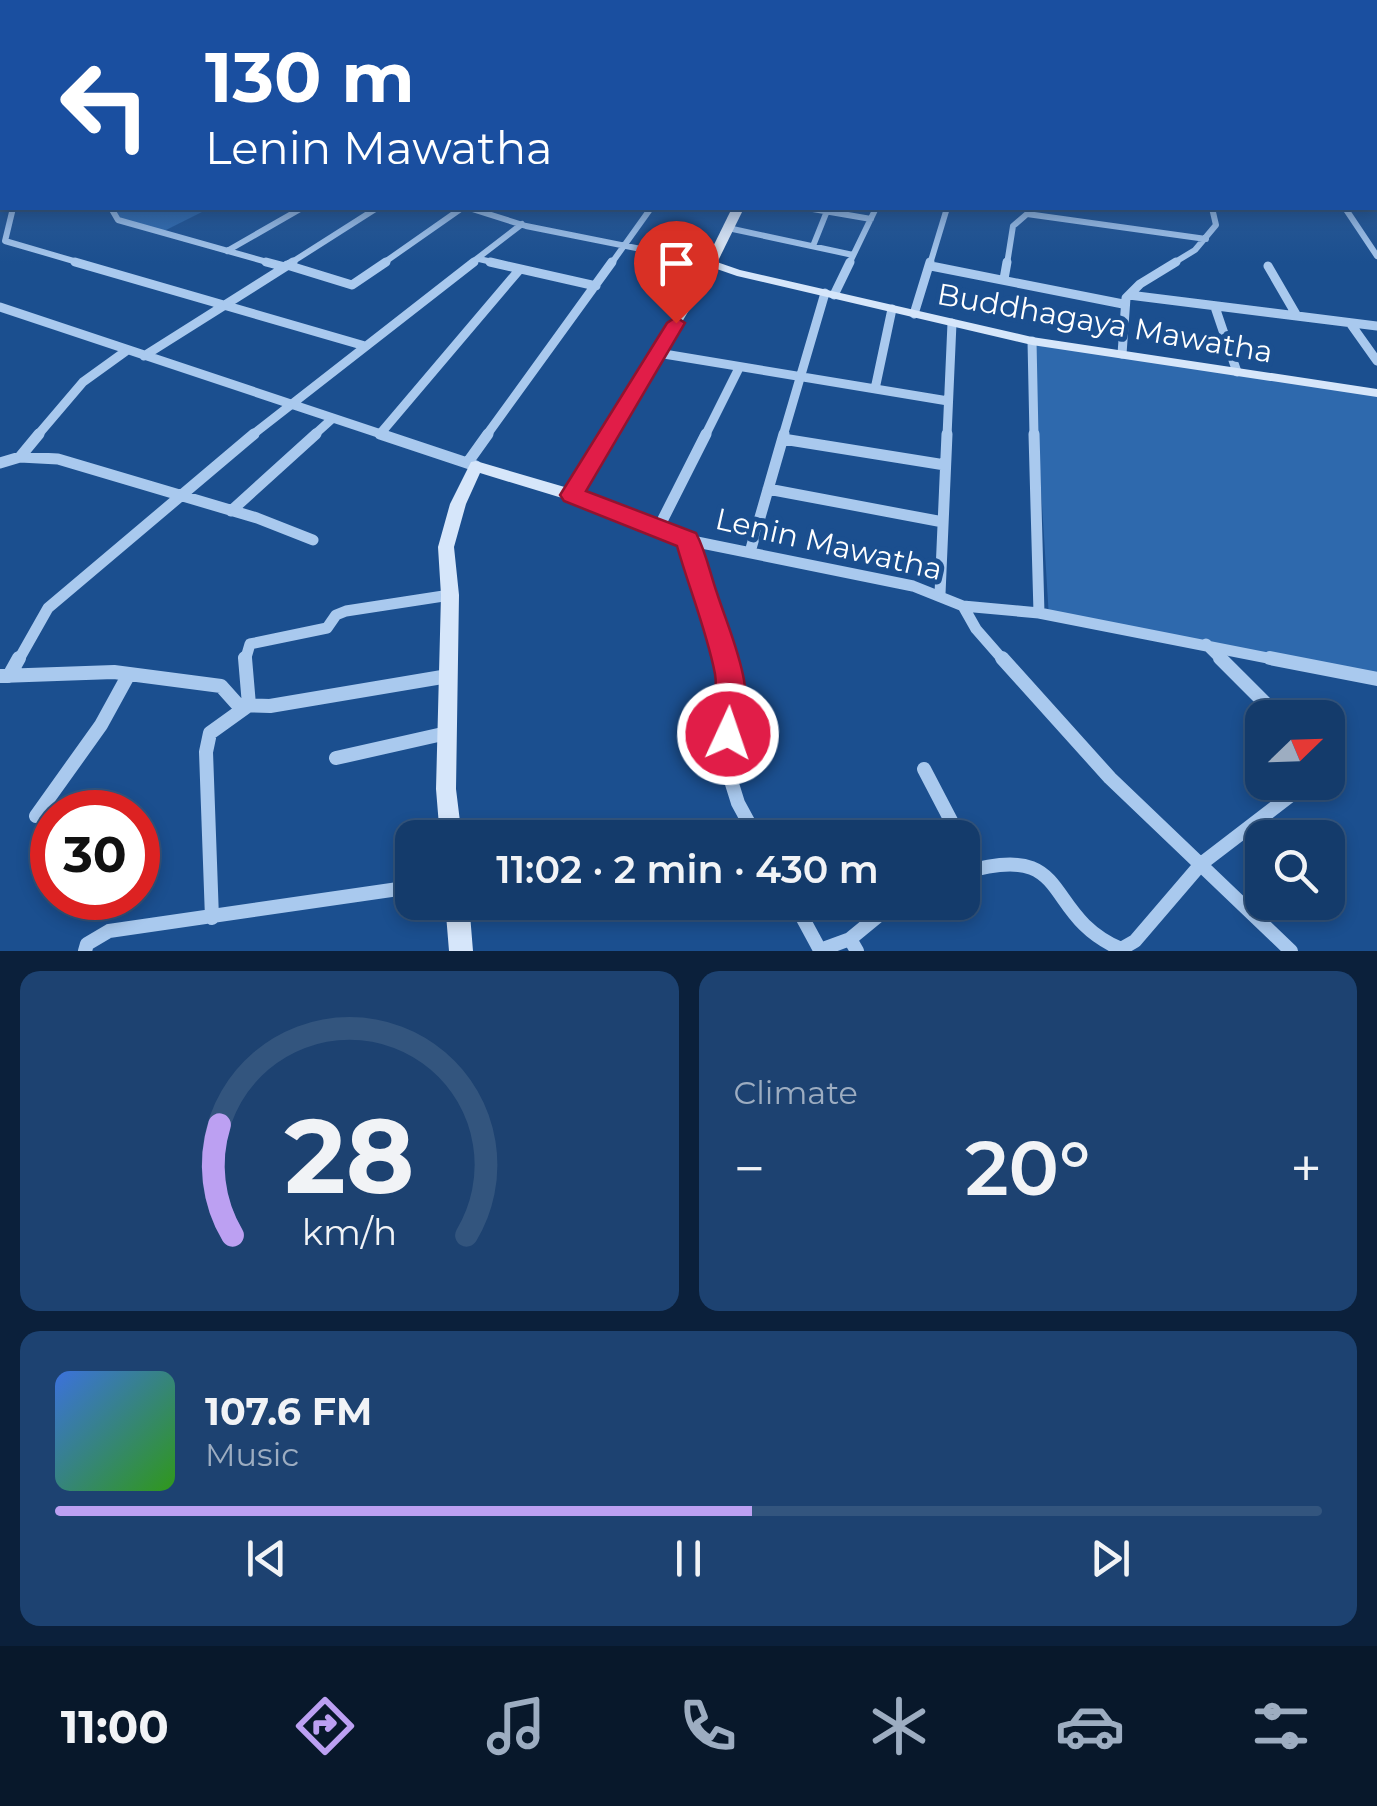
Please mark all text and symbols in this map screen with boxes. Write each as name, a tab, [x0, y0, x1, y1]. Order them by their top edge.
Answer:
text: 130 m	[205, 34, 415, 120]
icon: left	[40, 40, 170, 170]
text: Lenin Mawatha	[205, 120, 553, 175]
pin	[634, 221, 719, 324]
icon: arrive	[649, 236, 704, 291]
street label: Buddhagaya Mawatha	[934, 275, 1276, 371]
street label: Lenin Mawatha	[712, 500, 946, 588]
position arrow	[676, 682, 780, 786]
north arrow	[1245, 700, 1345, 800]
map controls	[1245, 700, 1345, 920]
speed limit sign: 30	[30, 790, 160, 920]
button: search	[1245, 820, 1345, 920]
text: 11:02 · 2 min · 430 m	[496, 846, 879, 893]
text: Climate	[734, 1073, 858, 1112]
text: 28	[284, 1092, 414, 1219]
text: 20°	[965, 1122, 1091, 1214]
text: −	[734, 1135, 765, 1202]
text: +	[1290, 1135, 1322, 1202]
text: km/h	[302, 1210, 397, 1254]
text: 107.6 FM	[205, 1388, 372, 1435]
text: Music	[205, 1435, 299, 1474]
icon: previous	[239, 1531, 294, 1586]
icon: pause	[661, 1531, 716, 1586]
icon: next	[1083, 1531, 1138, 1586]
icon: directions	[290, 1691, 360, 1761]
icon: music	[481, 1691, 551, 1761]
icon: phone	[673, 1691, 743, 1761]
icon: climate	[864, 1691, 934, 1761]
icon: car	[1055, 1691, 1125, 1761]
icon: filters	[1246, 1691, 1316, 1761]
text: 11:00	[61, 1699, 169, 1754]

